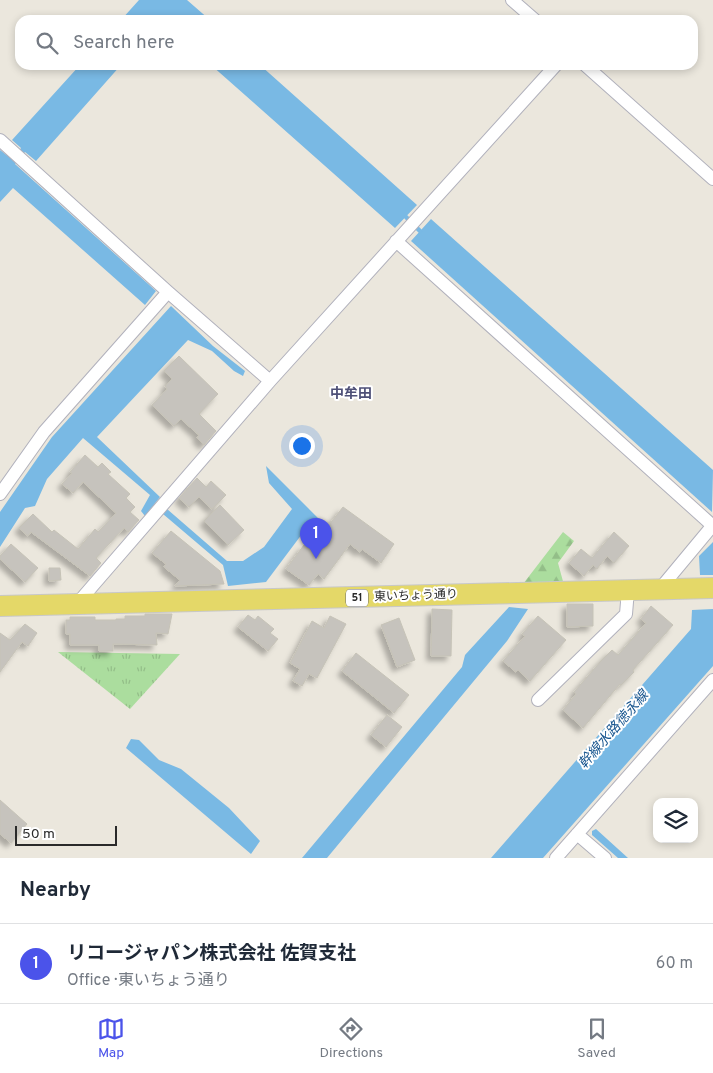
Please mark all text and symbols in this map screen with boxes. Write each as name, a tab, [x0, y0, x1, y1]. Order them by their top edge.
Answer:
search box	[15, 15, 698, 70]
icon: search	[33, 29, 61, 57]
text: Search here	[73, 31, 175, 55]
district label: 中牟田	[330, 385, 372, 403]
your location	[289, 433, 315, 459]
pin: 1	[300, 518, 332, 559]
street label: 東いちょう通り	[374, 587, 458, 605]
road number: 51	[346, 590, 368, 606]
water label: 幹線水路徳永線	[575, 686, 654, 773]
map controls	[653, 798, 698, 843]
button: layers	[653, 798, 698, 843]
scale bar	[15, 823, 118, 846]
text: 50 m	[22, 826, 55, 843]
text: Nearby	[20, 877, 91, 904]
text: リコージャパン株式会社 佐賀支社	[67, 942, 356, 966]
text: 1	[33, 954, 39, 974]
text: 60 m	[656, 954, 693, 974]
text: Office · 東いちょう通り	[67, 971, 230, 991]
tab: Map	[97, 1015, 125, 1062]
tab: Directions	[319, 1015, 383, 1062]
tab: Saved	[577, 1015, 616, 1062]

